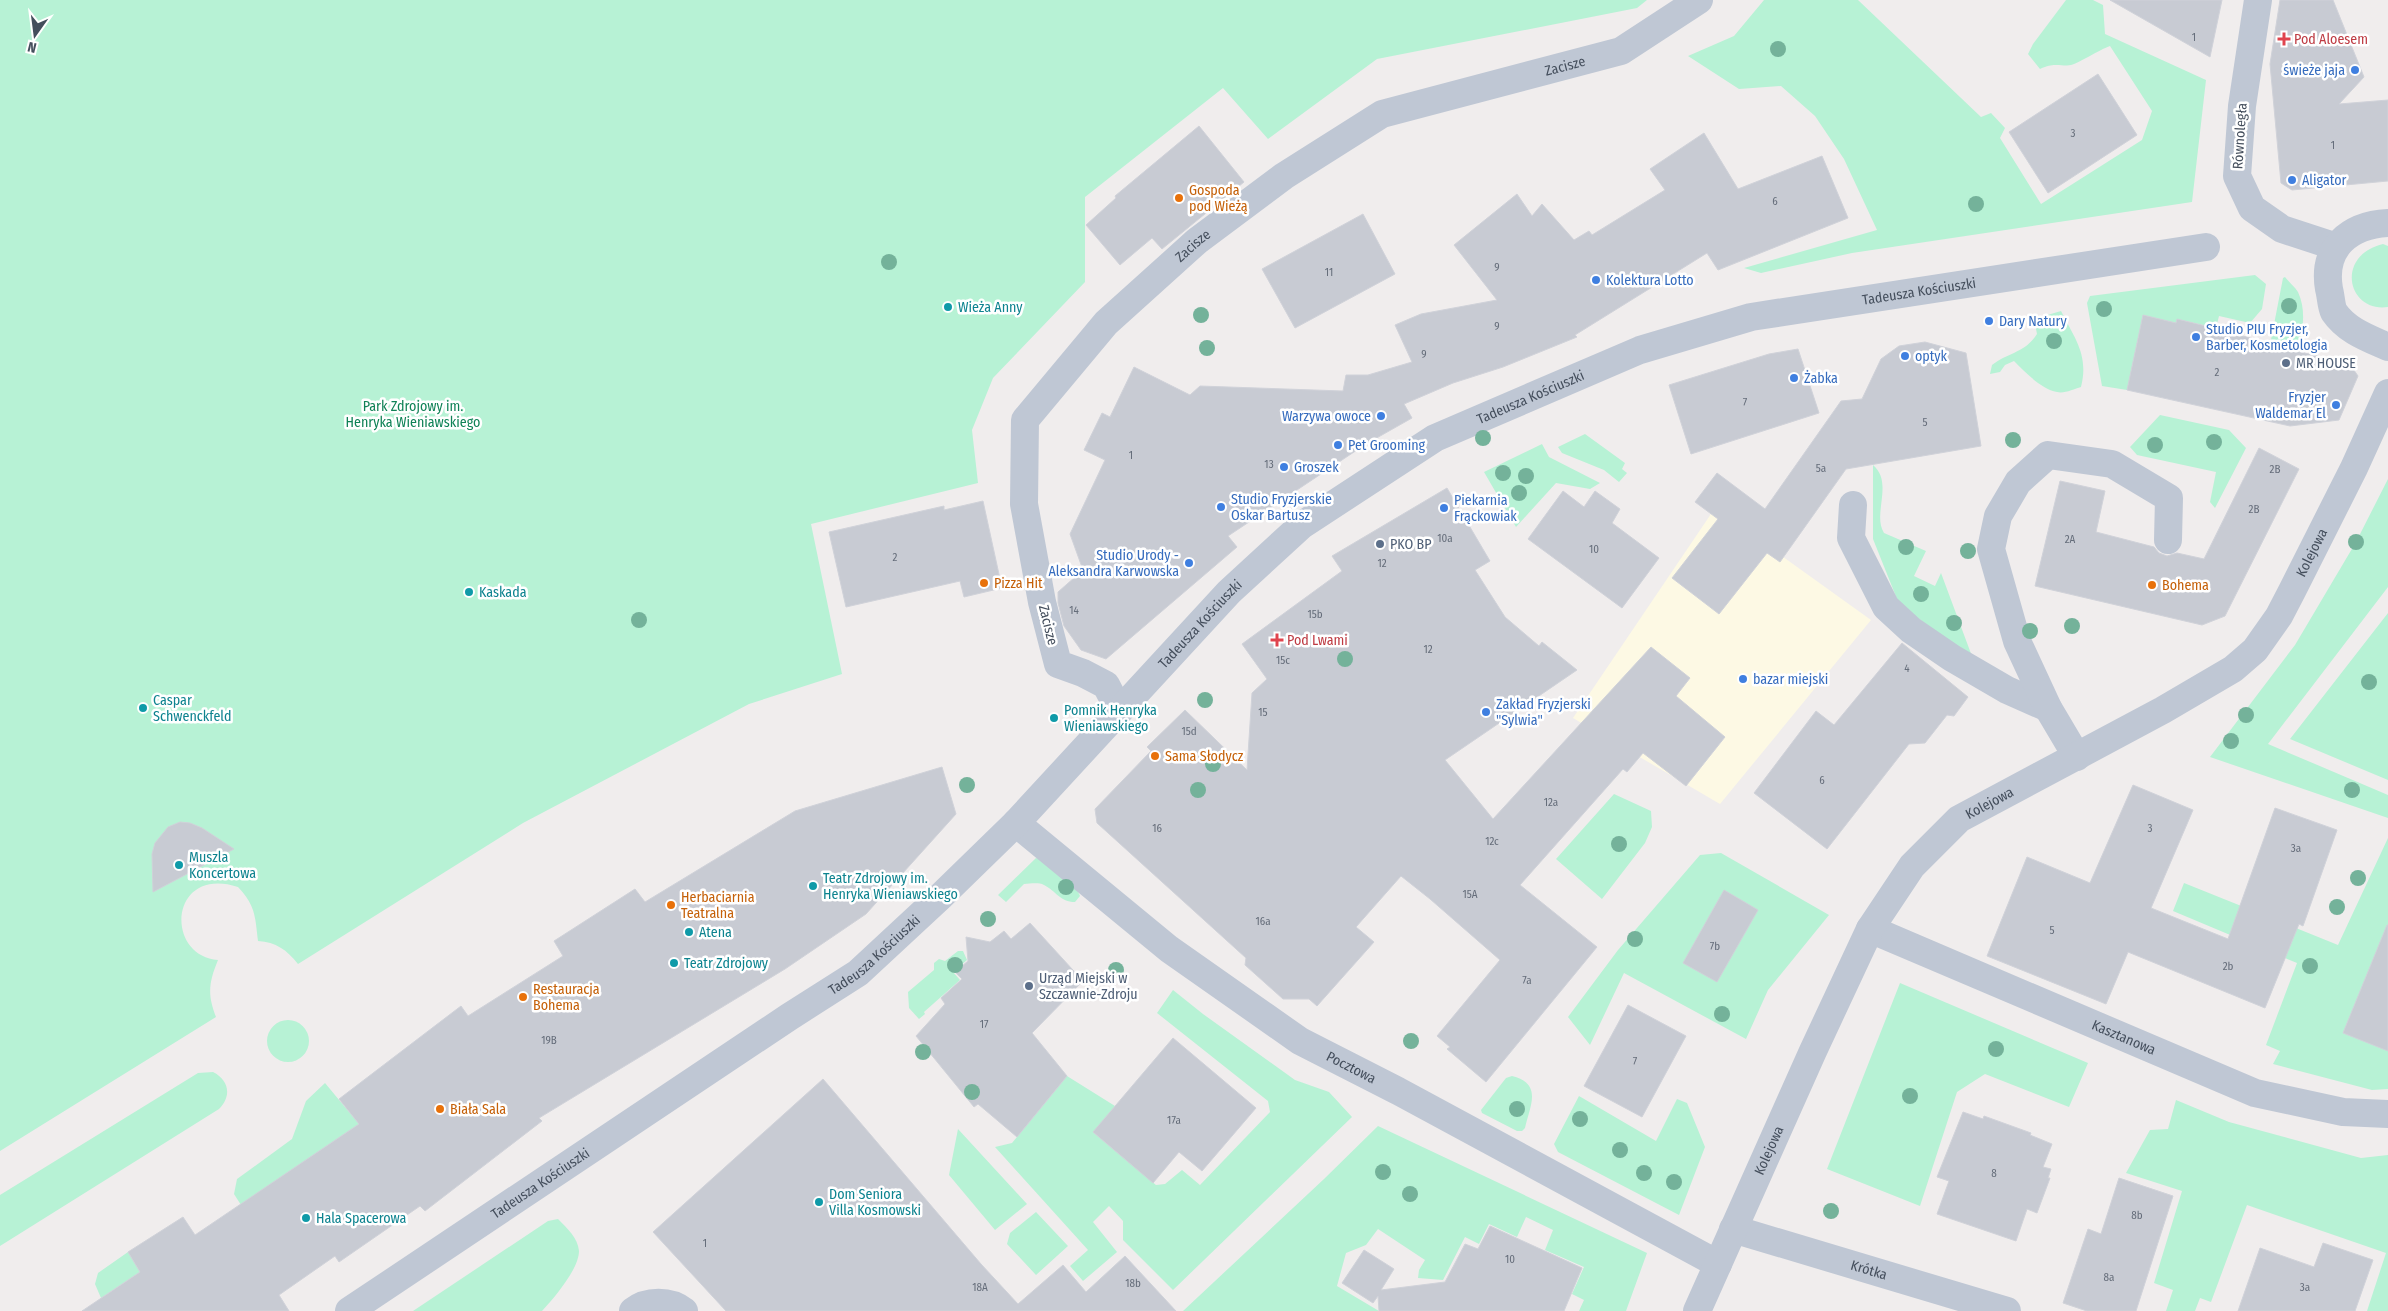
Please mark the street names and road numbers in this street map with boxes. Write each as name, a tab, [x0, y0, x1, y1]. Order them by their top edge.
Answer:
street label: Zacisze	[1543, 52, 1587, 79]
street label: Równoległa	[2229, 102, 2251, 170]
street label: Zacisze	[1171, 226, 1214, 265]
street label: Tadeusza Kościuszki	[1861, 274, 1977, 308]
street label: Tadeusza Kościuszki	[1474, 367, 1587, 428]
street label: Kolejowa	[2292, 525, 2331, 579]
street label: Tadeusza Kościuszki	[1155, 576, 1245, 672]
street label: Zacisze	[1035, 603, 1061, 647]
street label: Kolejowa	[1962, 783, 2016, 822]
street label: Tadeusza Kościuszki	[825, 911, 924, 998]
street label: Kasztanowa	[2089, 1016, 2158, 1058]
street label: Pocztowa	[1324, 1048, 1379, 1087]
street label: Kolejowa	[1750, 1123, 1787, 1177]
street label: Tadeusza Kościuszki	[488, 1144, 593, 1222]
street label: Krótka	[1849, 1256, 1889, 1283]

